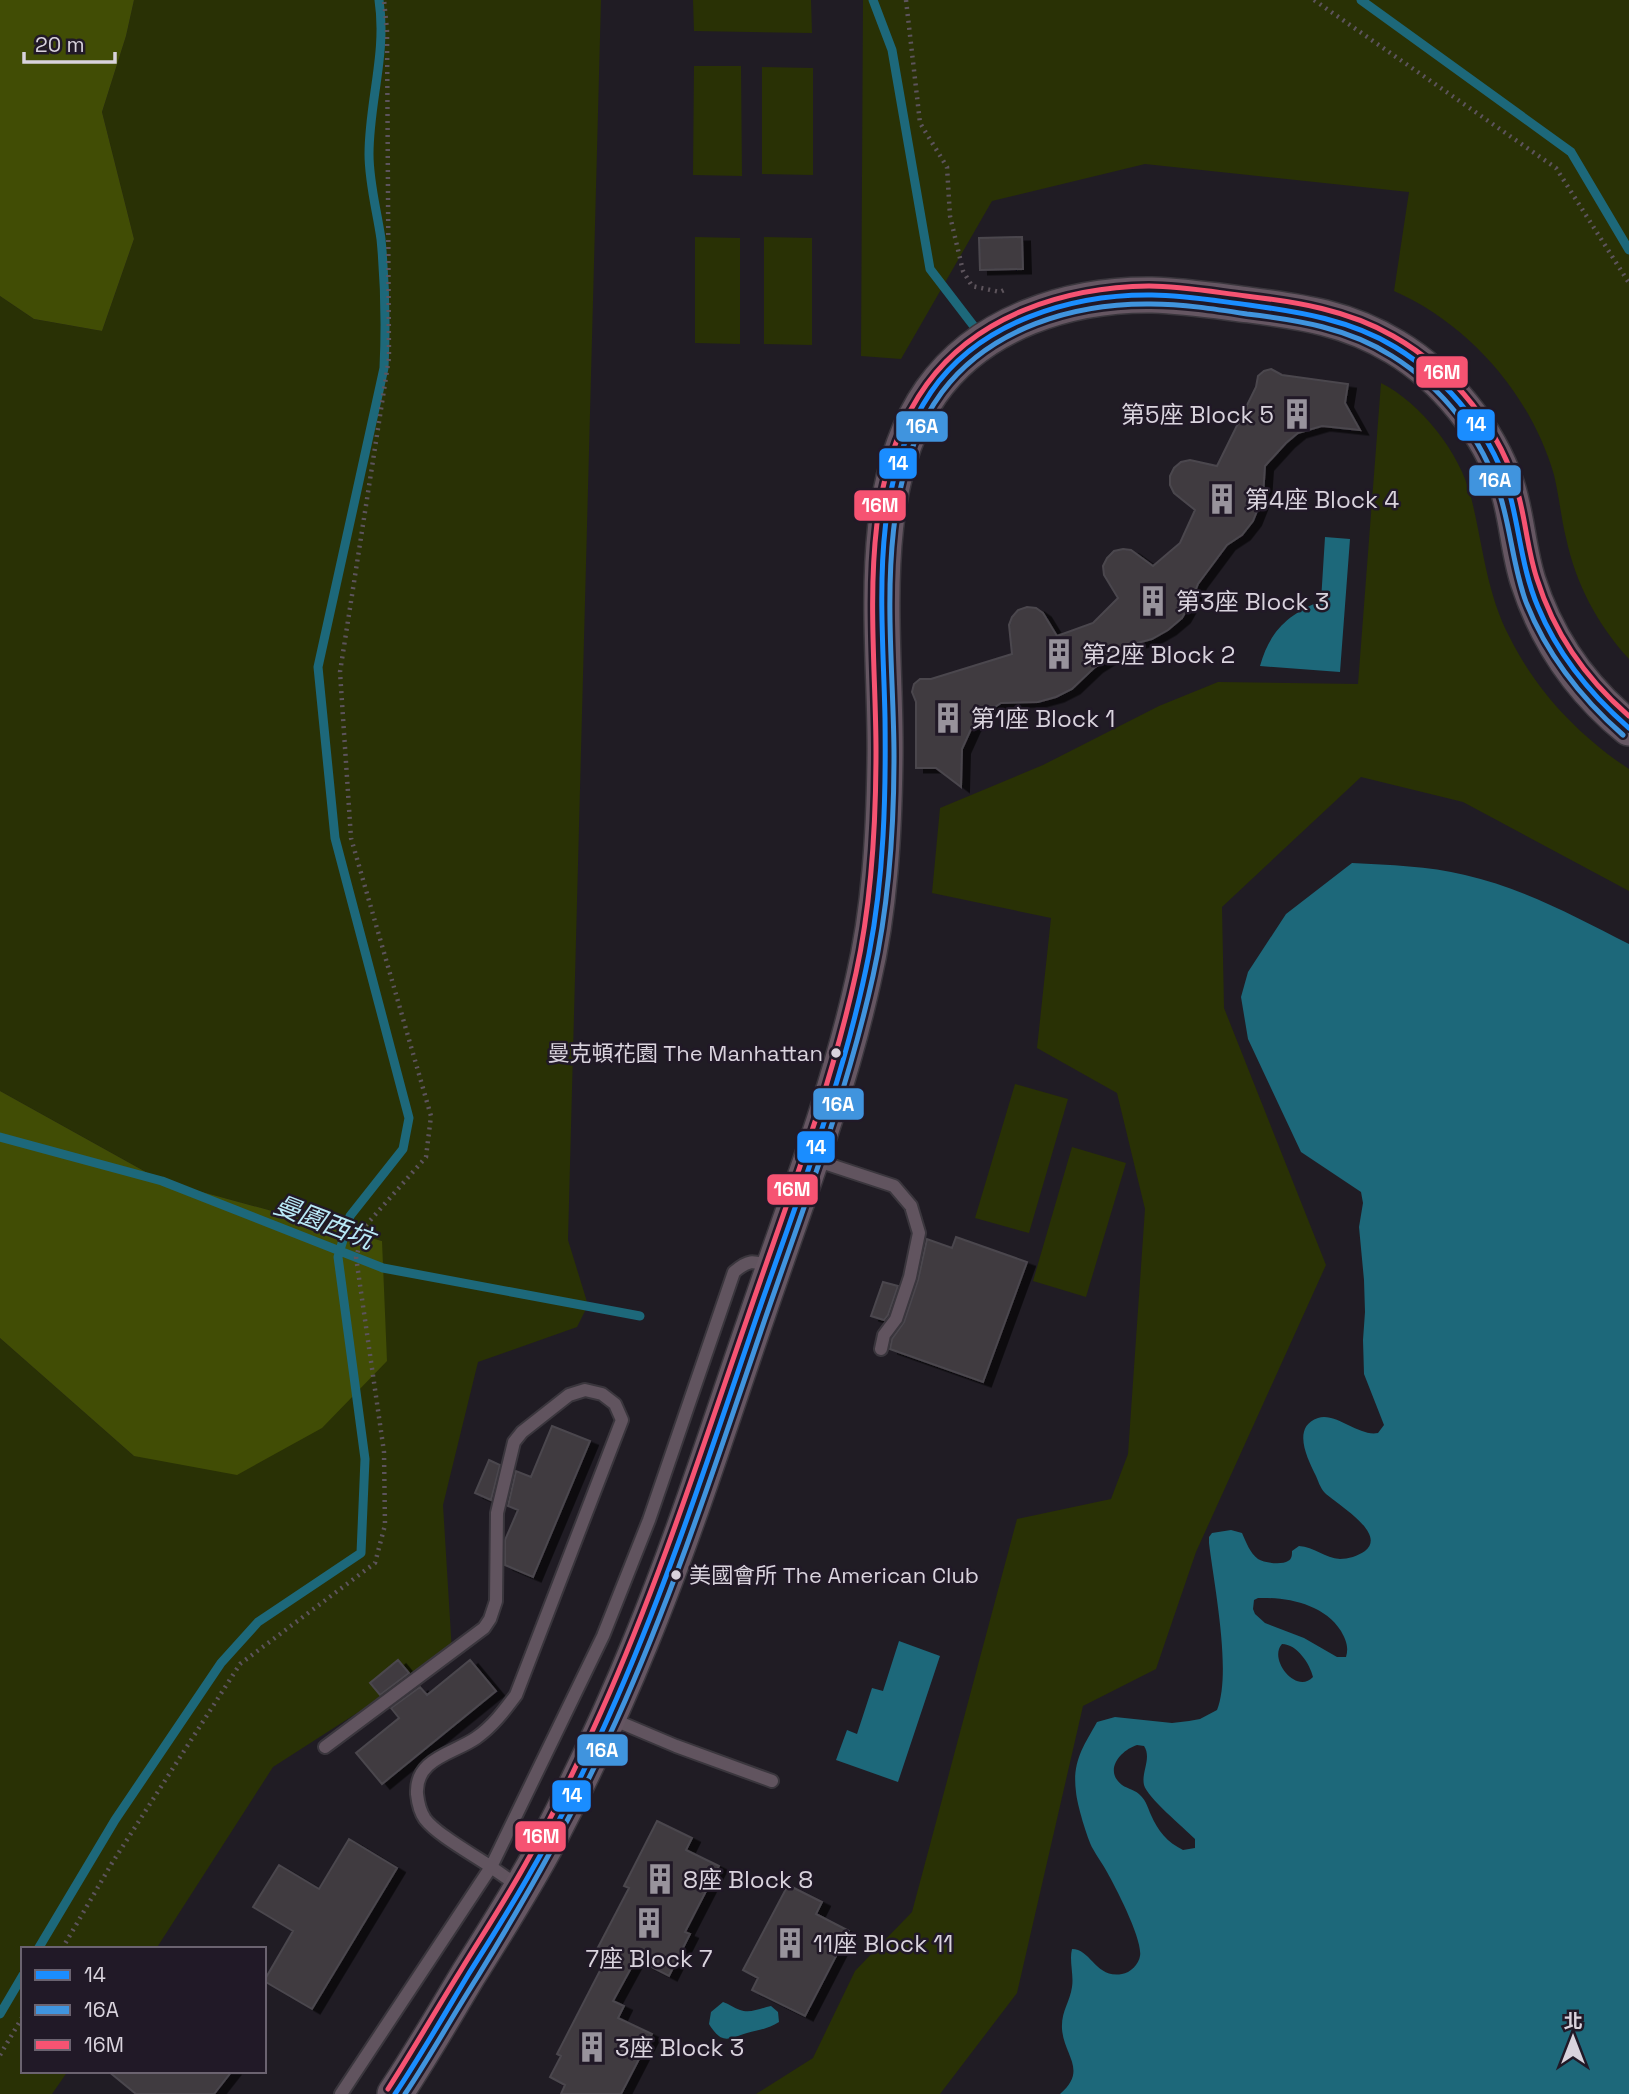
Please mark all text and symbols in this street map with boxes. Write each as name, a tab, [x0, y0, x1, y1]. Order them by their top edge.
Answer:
scale bar	[24, 21, 116, 65]
text: 20 m	[35, 31, 85, 58]
line badge: 16M	[1415, 355, 1469, 389]
text: 16M	[1423, 360, 1461, 385]
building icon: 第5座 Block 5	[1280, 397, 1314, 431]
place label: 第5座 Block 5	[1121, 399, 1274, 430]
line badge: 14	[1456, 408, 1496, 442]
line badge: 16A	[895, 410, 949, 443]
text: 14	[1466, 412, 1486, 437]
text: 16A	[906, 414, 938, 439]
line badge: 14	[878, 447, 918, 480]
text: 14	[888, 451, 908, 476]
line badge: 16A	[1468, 464, 1522, 497]
text: 16A	[1479, 468, 1511, 493]
building icon: 第4座 Block 4	[1205, 482, 1239, 516]
place label: 第4座 Block 4	[1245, 484, 1399, 515]
line badge: 16M	[853, 489, 907, 522]
text: 16M	[861, 493, 899, 518]
building icon: 第3座 Block 3	[1136, 584, 1170, 618]
place label: 第3座 Block 3	[1176, 586, 1329, 617]
building icon: 第2座 Block 2	[1042, 637, 1076, 671]
place label: 第2座 Block 2	[1082, 639, 1235, 670]
building icon: 第1座 Block 1	[931, 701, 965, 735]
place label: 第1座 Block 1	[971, 703, 1115, 734]
place label: 曼克頓花園 The Manhattan	[548, 1039, 823, 1067]
marker: 曼克頓花園 The Manhattan	[829, 1046, 843, 1060]
line badge: 16A	[812, 1087, 865, 1121]
text: 16A	[822, 1092, 854, 1117]
line badge: 14	[796, 1130, 836, 1164]
text: 14	[806, 1135, 826, 1160]
line badge: 16M	[766, 1173, 819, 1206]
text: 16M	[773, 1177, 811, 1202]
water label: 曼園西坑	[269, 1187, 382, 1258]
place label: 美國會所 The American Club	[689, 1561, 979, 1589]
marker: 美國會所 The American Club	[669, 1568, 683, 1582]
line badge: 16A	[576, 1733, 629, 1767]
text: 16A	[586, 1738, 618, 1763]
line badge: 14	[551, 1779, 592, 1813]
text: 14	[562, 1783, 582, 1808]
line badge: 16M	[514, 1820, 567, 1853]
text: 16M	[522, 1824, 560, 1849]
building icon: 8座 Block 8	[643, 1862, 677, 1896]
place label: 8座 Block 8	[683, 1864, 813, 1895]
building icon: 7座 Block 7	[632, 1906, 666, 1940]
building icon: 11座 Block 11	[773, 1926, 807, 1960]
place label: 11座 Block 11	[813, 1928, 953, 1959]
place label: 7座 Block 7	[585, 1943, 713, 1974]
legend	[21, 1947, 266, 2073]
text: 14	[84, 1961, 106, 1988]
text: 16A	[84, 1996, 119, 2023]
north arrow	[1538, 2003, 1608, 2073]
text: 北	[1563, 2009, 1583, 2034]
building icon: 3座 Block 3	[575, 2030, 609, 2064]
text: 16M	[84, 2031, 124, 2058]
place label: 3座 Block 3	[615, 2032, 744, 2063]

